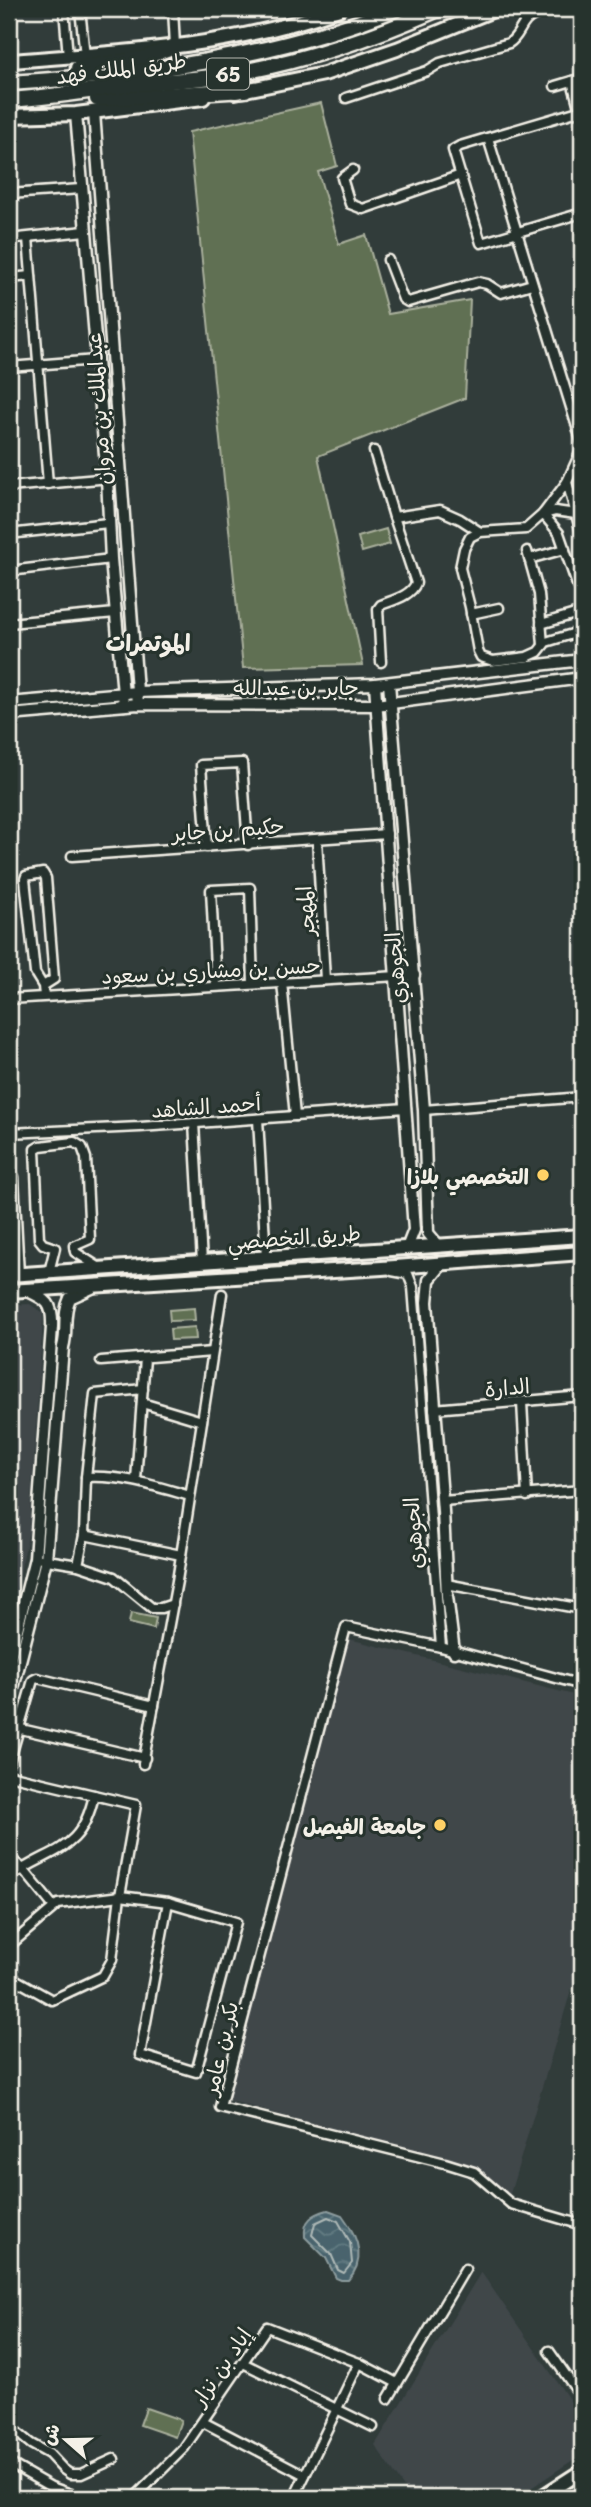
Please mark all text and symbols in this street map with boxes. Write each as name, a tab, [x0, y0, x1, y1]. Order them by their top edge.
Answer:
street label: طريق الملك فهد	[54, 43, 188, 91]
road number: 65	[207, 58, 249, 90]
street label: عبدالملك بن مروان	[76, 332, 118, 486]
district label: الموتمرات	[105, 624, 191, 659]
street label: جابر بن عبدالله	[233, 670, 359, 702]
street label: حكيم بن جابر	[169, 808, 286, 850]
street label: المهجر	[286, 885, 322, 939]
street label: الجوهري	[375, 931, 414, 1005]
street label: حسن بن مشاري بن سعود	[100, 947, 322, 992]
street label: أحمد الشاهد	[150, 1085, 262, 1125]
place label: التخصصي بلازا	[407, 1159, 529, 1196]
marker: التخصصي بلازا	[535, 1167, 551, 1183]
street label: طريق التخصصي	[226, 1215, 362, 1262]
street label: الدارة	[483, 1368, 531, 1404]
street label: الجوهري	[394, 1496, 431, 1570]
place label: جامعة الفيصل	[303, 1809, 426, 1841]
marker: جامعة الفيصل	[432, 1817, 448, 1833]
street label: بكر بن عامر	[192, 1998, 245, 2100]
street label: إياد بن نزار	[181, 2320, 258, 2413]
north arrow	[32, 2406, 102, 2476]
text: ش	[32, 2419, 66, 2448]

